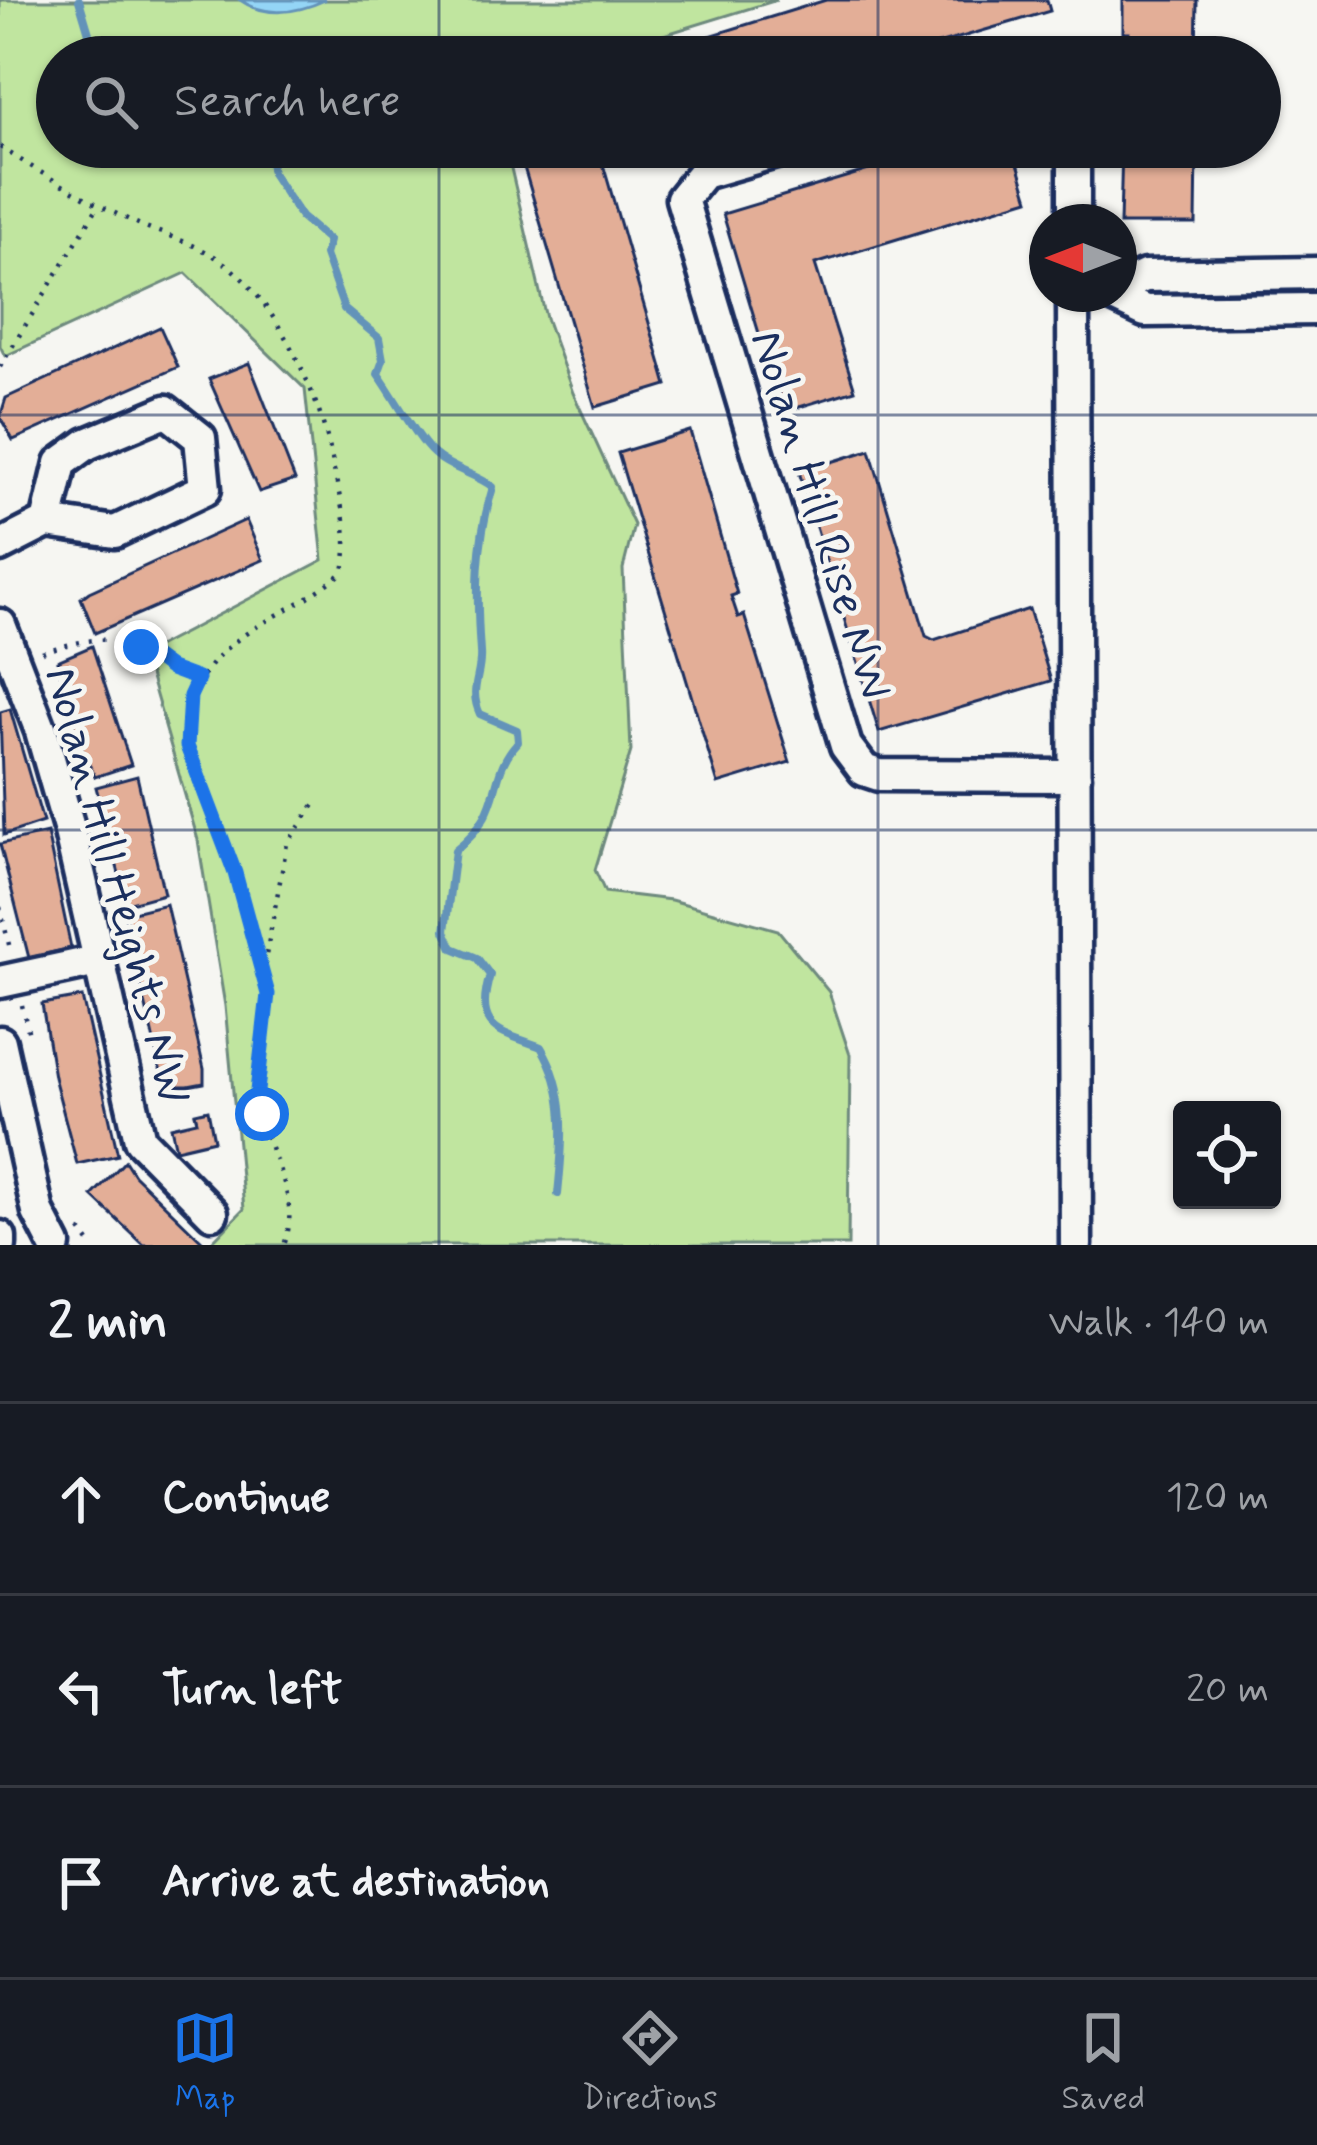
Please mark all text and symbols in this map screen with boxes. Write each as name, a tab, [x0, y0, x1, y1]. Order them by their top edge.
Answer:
search box	[36, 36, 1281, 168]
icon: search	[78, 69, 144, 135]
text: Search here	[174, 73, 401, 132]
north arrow	[1029, 204, 1137, 312]
street label: Nolan Hill Rise NW	[734, 323, 906, 707]
route end	[114, 620, 168, 674]
street label: Nolan Hill Heights NW	[28, 660, 205, 1112]
route start	[235, 1087, 289, 1141]
map controls	[1173, 1101, 1281, 1209]
button: locate	[1173, 1101, 1281, 1209]
text: 2 min	[48, 1290, 168, 1356]
text: Walk · 140 m	[1049, 1298, 1269, 1349]
icon: ahead	[48, 1466, 114, 1532]
text: Continue	[162, 1469, 330, 1528]
text: 120 m	[1166, 1473, 1269, 1524]
icon: left	[48, 1658, 114, 1724]
text: Turn left	[162, 1661, 342, 1720]
text: 20 m	[1186, 1665, 1269, 1716]
icon: arrive	[48, 1850, 114, 1916]
text: Arrive at destination	[162, 1853, 550, 1912]
tab: Map	[172, 2005, 238, 2121]
tab: Directions	[582, 2005, 718, 2121]
tab: Saved	[1062, 2005, 1145, 2121]

